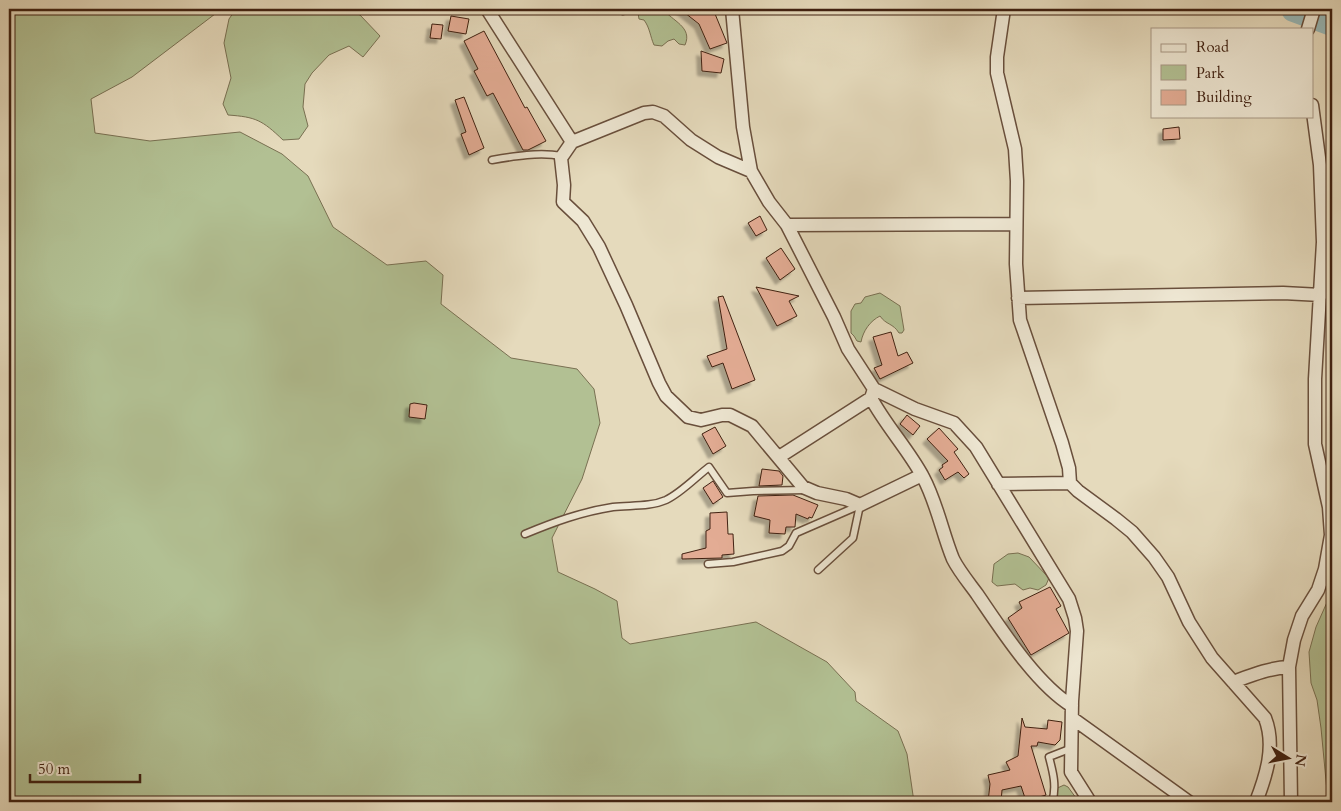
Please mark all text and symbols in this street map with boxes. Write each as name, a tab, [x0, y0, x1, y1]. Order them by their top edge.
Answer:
legend	[1151, 28, 1314, 118]
text: Road	[1196, 37, 1229, 57]
text: Park	[1196, 63, 1225, 83]
text: Building	[1196, 87, 1252, 107]
north arrow	[1264, 734, 1314, 784]
scale bar	[30, 751, 140, 783]
text: N	[1290, 753, 1311, 768]
text: 50 m	[38, 759, 70, 779]

